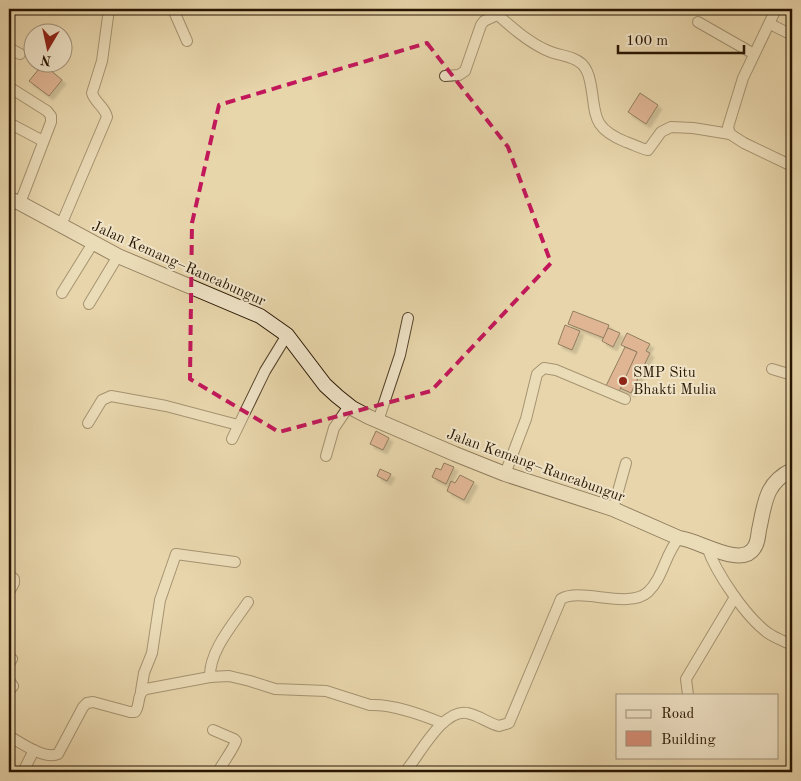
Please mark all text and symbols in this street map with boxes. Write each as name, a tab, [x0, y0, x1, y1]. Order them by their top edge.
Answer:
north arrow	[22, 22, 72, 72]
scale bar	[618, 22, 745, 54]
text: 100 m	[626, 34, 668, 49]
text: N	[39, 52, 53, 68]
street label: Jalan Kemang–Rancabungur	[89, 219, 268, 310]
place label: SMP Situ Bhakti Mulia	[633, 366, 717, 398]
marker: SMP Situ Bhakti Mulia	[617, 375, 629, 387]
street label: Jalan Kemang–Rancabungur	[444, 427, 627, 506]
legend	[616, 694, 778, 758]
text: Road	[661, 707, 695, 722]
text: Building	[661, 733, 716, 748]

